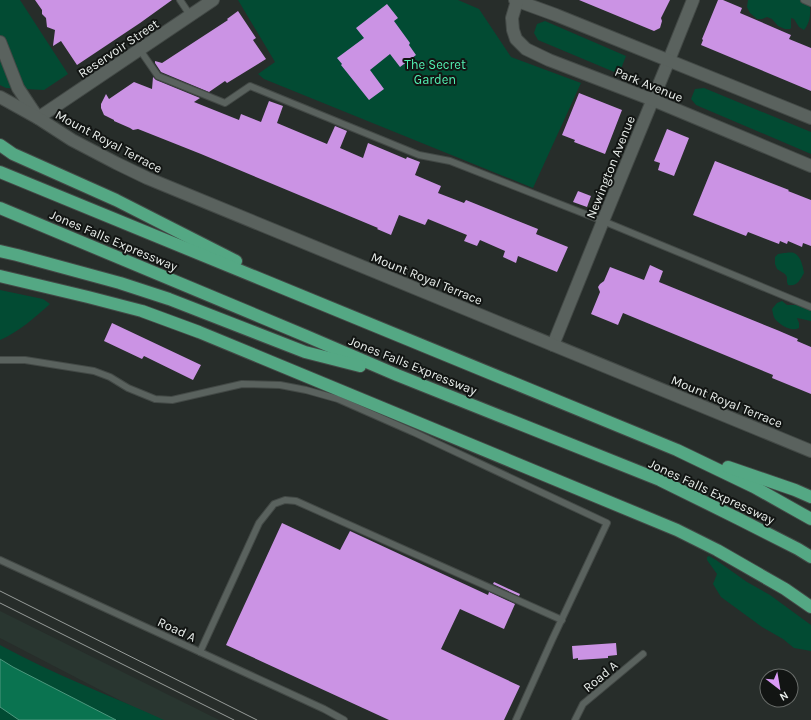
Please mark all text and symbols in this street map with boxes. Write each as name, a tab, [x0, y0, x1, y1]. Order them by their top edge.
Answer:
street label: Reservoir Street	[75, 16, 161, 81]
park label: The Secret Garden	[404, 57, 466, 87]
street label: Park Avenue	[613, 64, 685, 105]
street label: Mount Royal Terrace	[53, 107, 165, 176]
street label: Newington Avenue	[583, 113, 638, 221]
street label: Jones Falls Expressway	[48, 207, 180, 274]
street label: Mount Royal Terrace	[369, 249, 485, 308]
street label: Jones Falls Expressway	[347, 333, 479, 398]
street label: Mount Royal Terrace	[669, 372, 785, 431]
street label: Jones Falls Expressway	[647, 456, 777, 527]
street label: Road A	[155, 614, 199, 645]
street label: Road A	[580, 657, 621, 695]
north arrow	[759, 668, 799, 708]
text: N	[777, 689, 791, 704]

